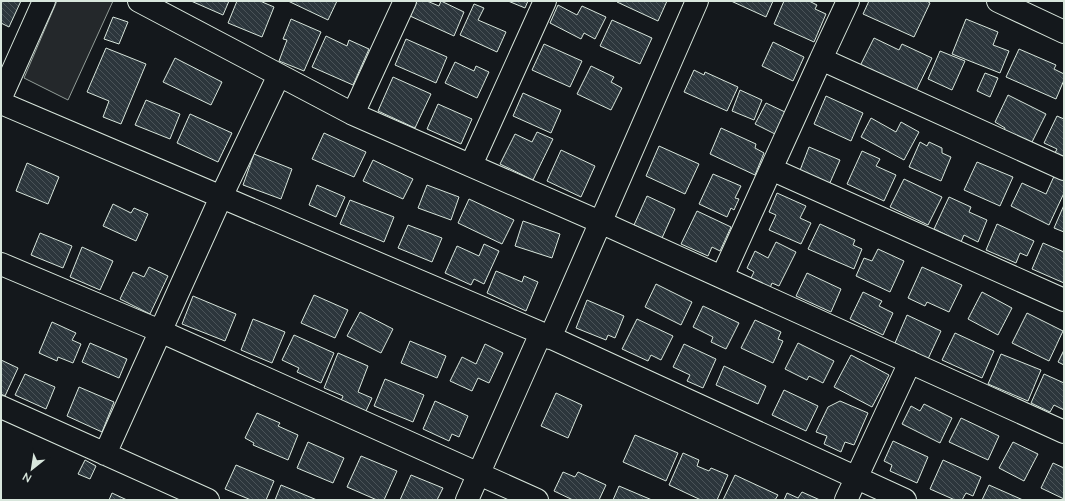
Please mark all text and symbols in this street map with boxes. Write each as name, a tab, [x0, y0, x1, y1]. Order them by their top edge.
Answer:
north arrow	[12, 449, 52, 489]
text: N	[20, 469, 35, 486]

